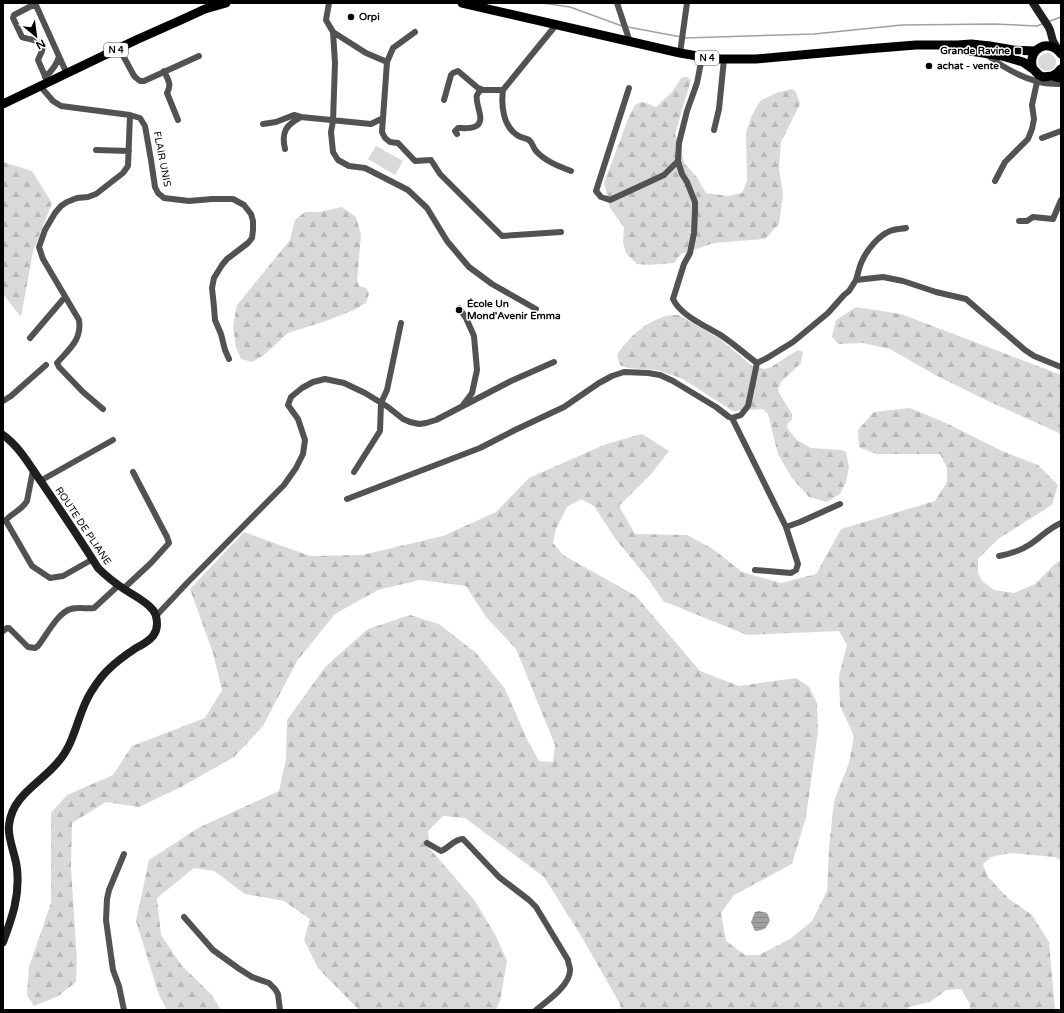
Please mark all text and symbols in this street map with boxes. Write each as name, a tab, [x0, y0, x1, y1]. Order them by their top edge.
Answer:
place label: Orpi	[359, 11, 380, 23]
marker: Orpi	[346, 12, 356, 22]
north arrow	[16, 16, 56, 56]
text: N	[34, 36, 48, 52]
road number: N 4	[104, 43, 128, 57]
place label: Grande Ravine	[940, 45, 1010, 57]
marker: Grande Ravine	[1013, 46, 1023, 56]
road number: N 4	[695, 51, 719, 65]
place label: achat - vente	[937, 60, 999, 72]
marker: achat - vente	[924, 61, 934, 71]
street label: FLAIR UNIS	[151, 130, 173, 188]
place label: École Un Mond'Avenir Emma	[467, 298, 561, 322]
marker: École Un Mond'Avenir Emma	[454, 305, 464, 315]
street label: ROUTE DE PLIANE	[52, 485, 114, 567]

